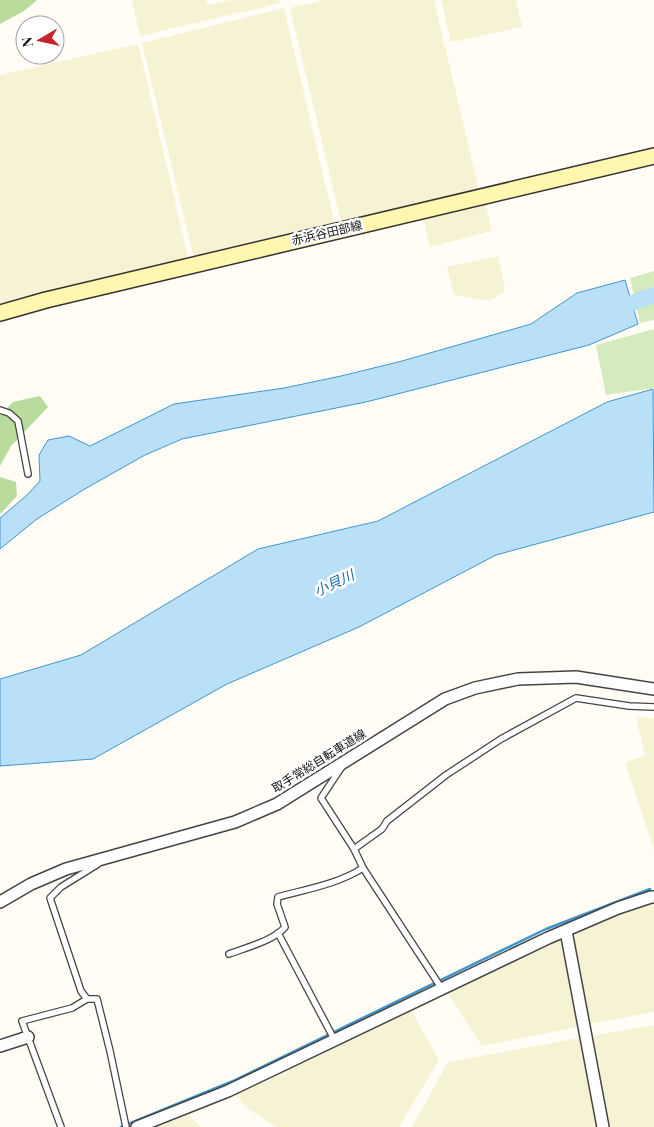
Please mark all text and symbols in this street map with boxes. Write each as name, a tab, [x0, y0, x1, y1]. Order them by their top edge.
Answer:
north arrow	[15, 15, 65, 65]
text: N	[16, 36, 37, 49]
street label: 赤浜谷田部線	[290, 216, 364, 248]
water label: 小貝川	[311, 564, 359, 600]
street label: 取手常総自転車道線	[268, 725, 369, 796]

